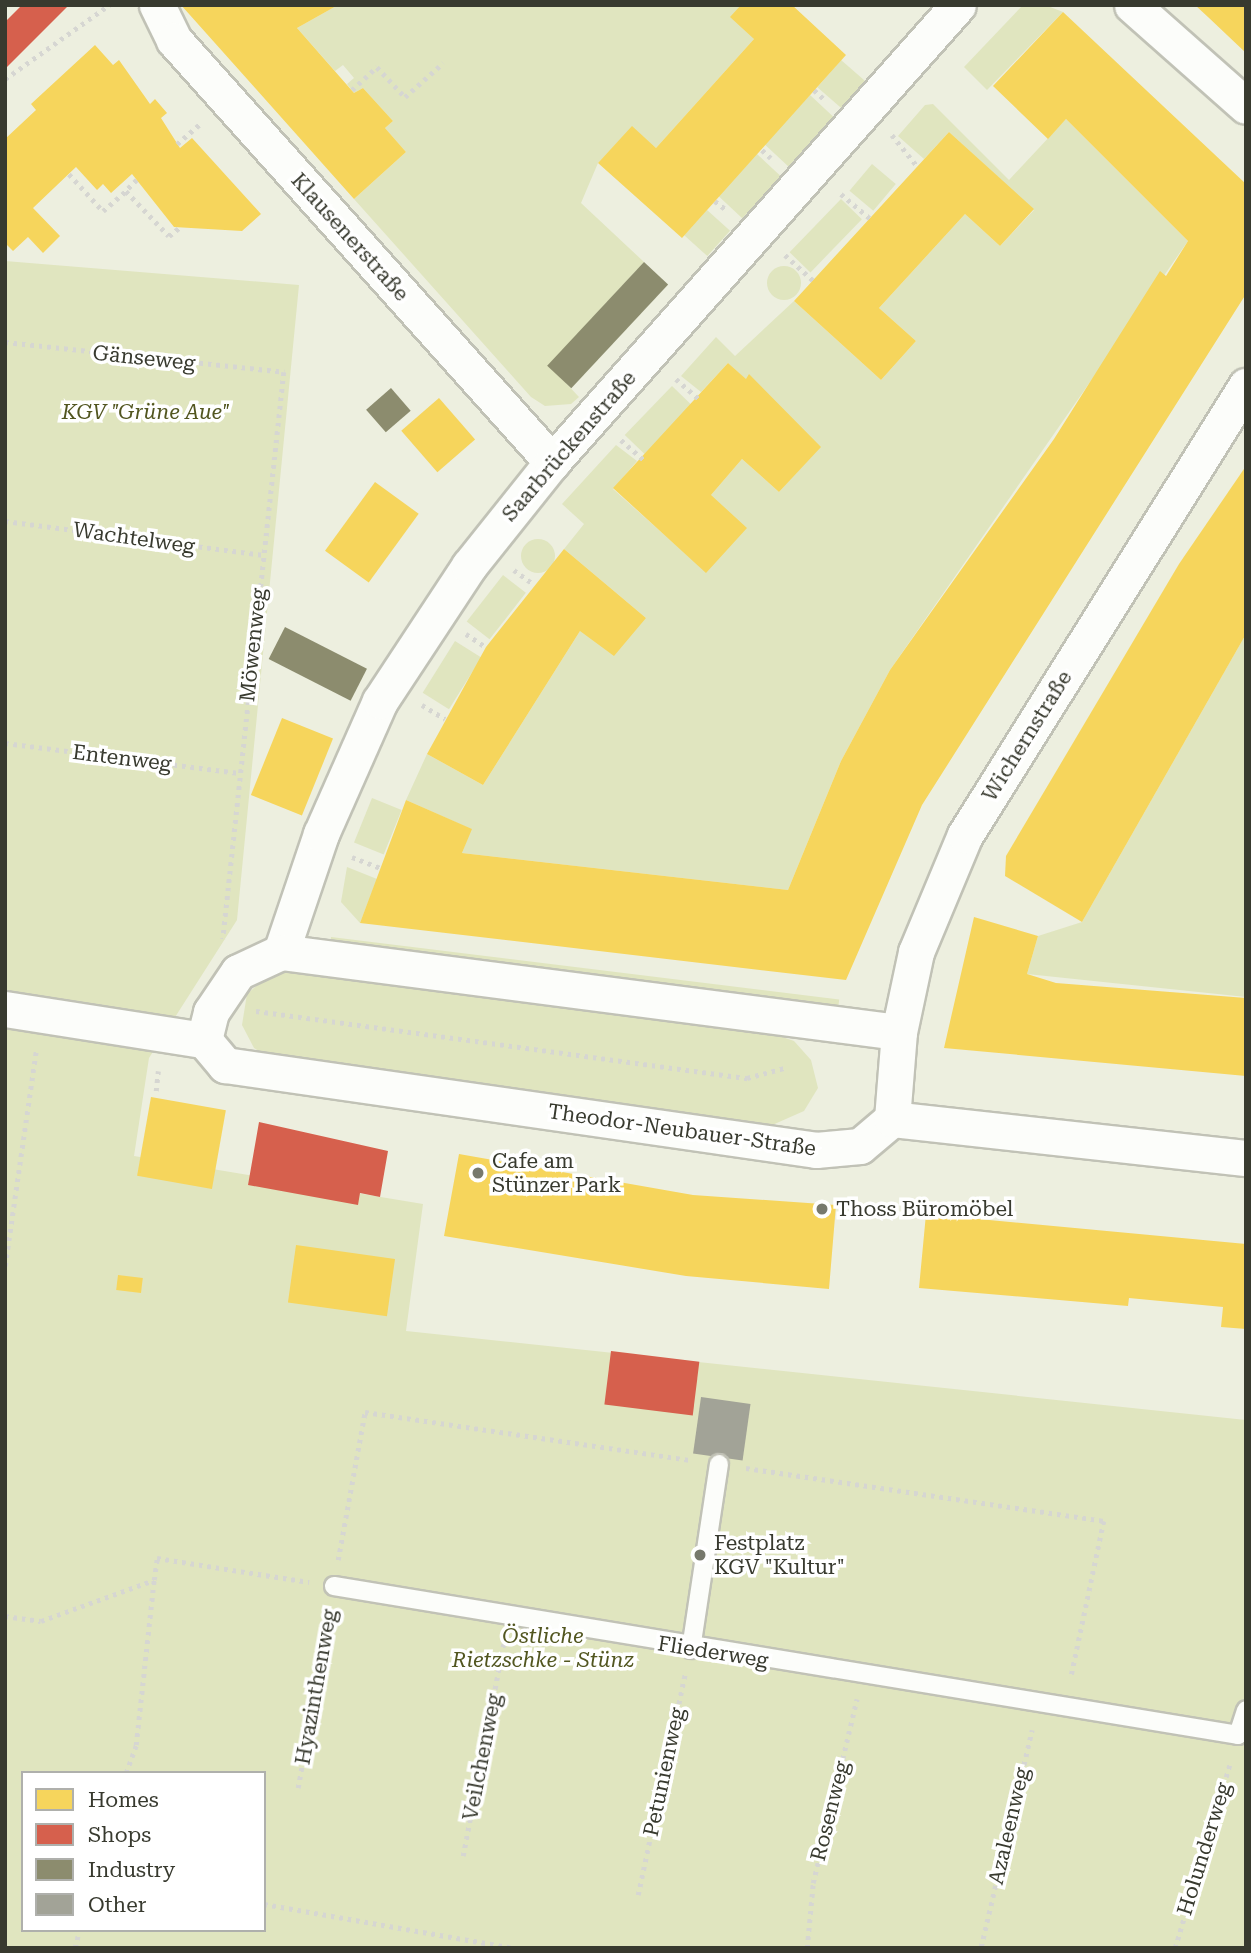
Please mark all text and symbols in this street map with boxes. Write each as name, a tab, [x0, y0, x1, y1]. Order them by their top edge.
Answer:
street label: Klausenerstraße	[286, 168, 414, 306]
street label: Gänseweg	[91, 340, 197, 376]
street label: Saarbrückenstraße	[497, 366, 641, 526]
park label: KGV "Grüne Aue"	[62, 399, 230, 425]
street label: Wachtelweg	[72, 517, 196, 559]
street label: Möwenweg	[234, 587, 272, 703]
street label: Wichernstraße	[977, 666, 1077, 806]
street label: Entenweg	[71, 739, 173, 777]
street label: Theodor-Neubauer-Straße	[546, 1099, 818, 1161]
place label: Cafe am Stünzer Park	[492, 1148, 621, 1198]
marker: Cafe am Stünzer Park	[470, 1165, 486, 1181]
place label: Thoss Büromöbel	[836, 1196, 1013, 1222]
marker: Thoss Büromöbel	[814, 1201, 830, 1217]
place label: Festplatz KGV "Kultur"	[714, 1530, 845, 1580]
marker: Festplatz KGV "Kultur"	[692, 1547, 708, 1563]
street label: Hyazinthenweg	[290, 1607, 342, 1767]
park label: Östliche Rietzschke - Stünz	[452, 1623, 634, 1673]
street label: Fliederweg	[656, 1631, 770, 1673]
street label: Veilchenweg	[457, 1691, 507, 1823]
street label: Petunienweg	[638, 1705, 690, 1839]
street label: Rosenweg	[805, 1758, 855, 1864]
street label: Azaleenweg	[983, 1765, 1035, 1887]
legend	[21, 1771, 266, 1932]
street label: Holunderweg	[1172, 1779, 1236, 1919]
text: Homes	[88, 1788, 159, 1812]
text: Shops	[88, 1823, 151, 1847]
text: Industry	[88, 1858, 175, 1882]
text: Other	[88, 1893, 146, 1917]

